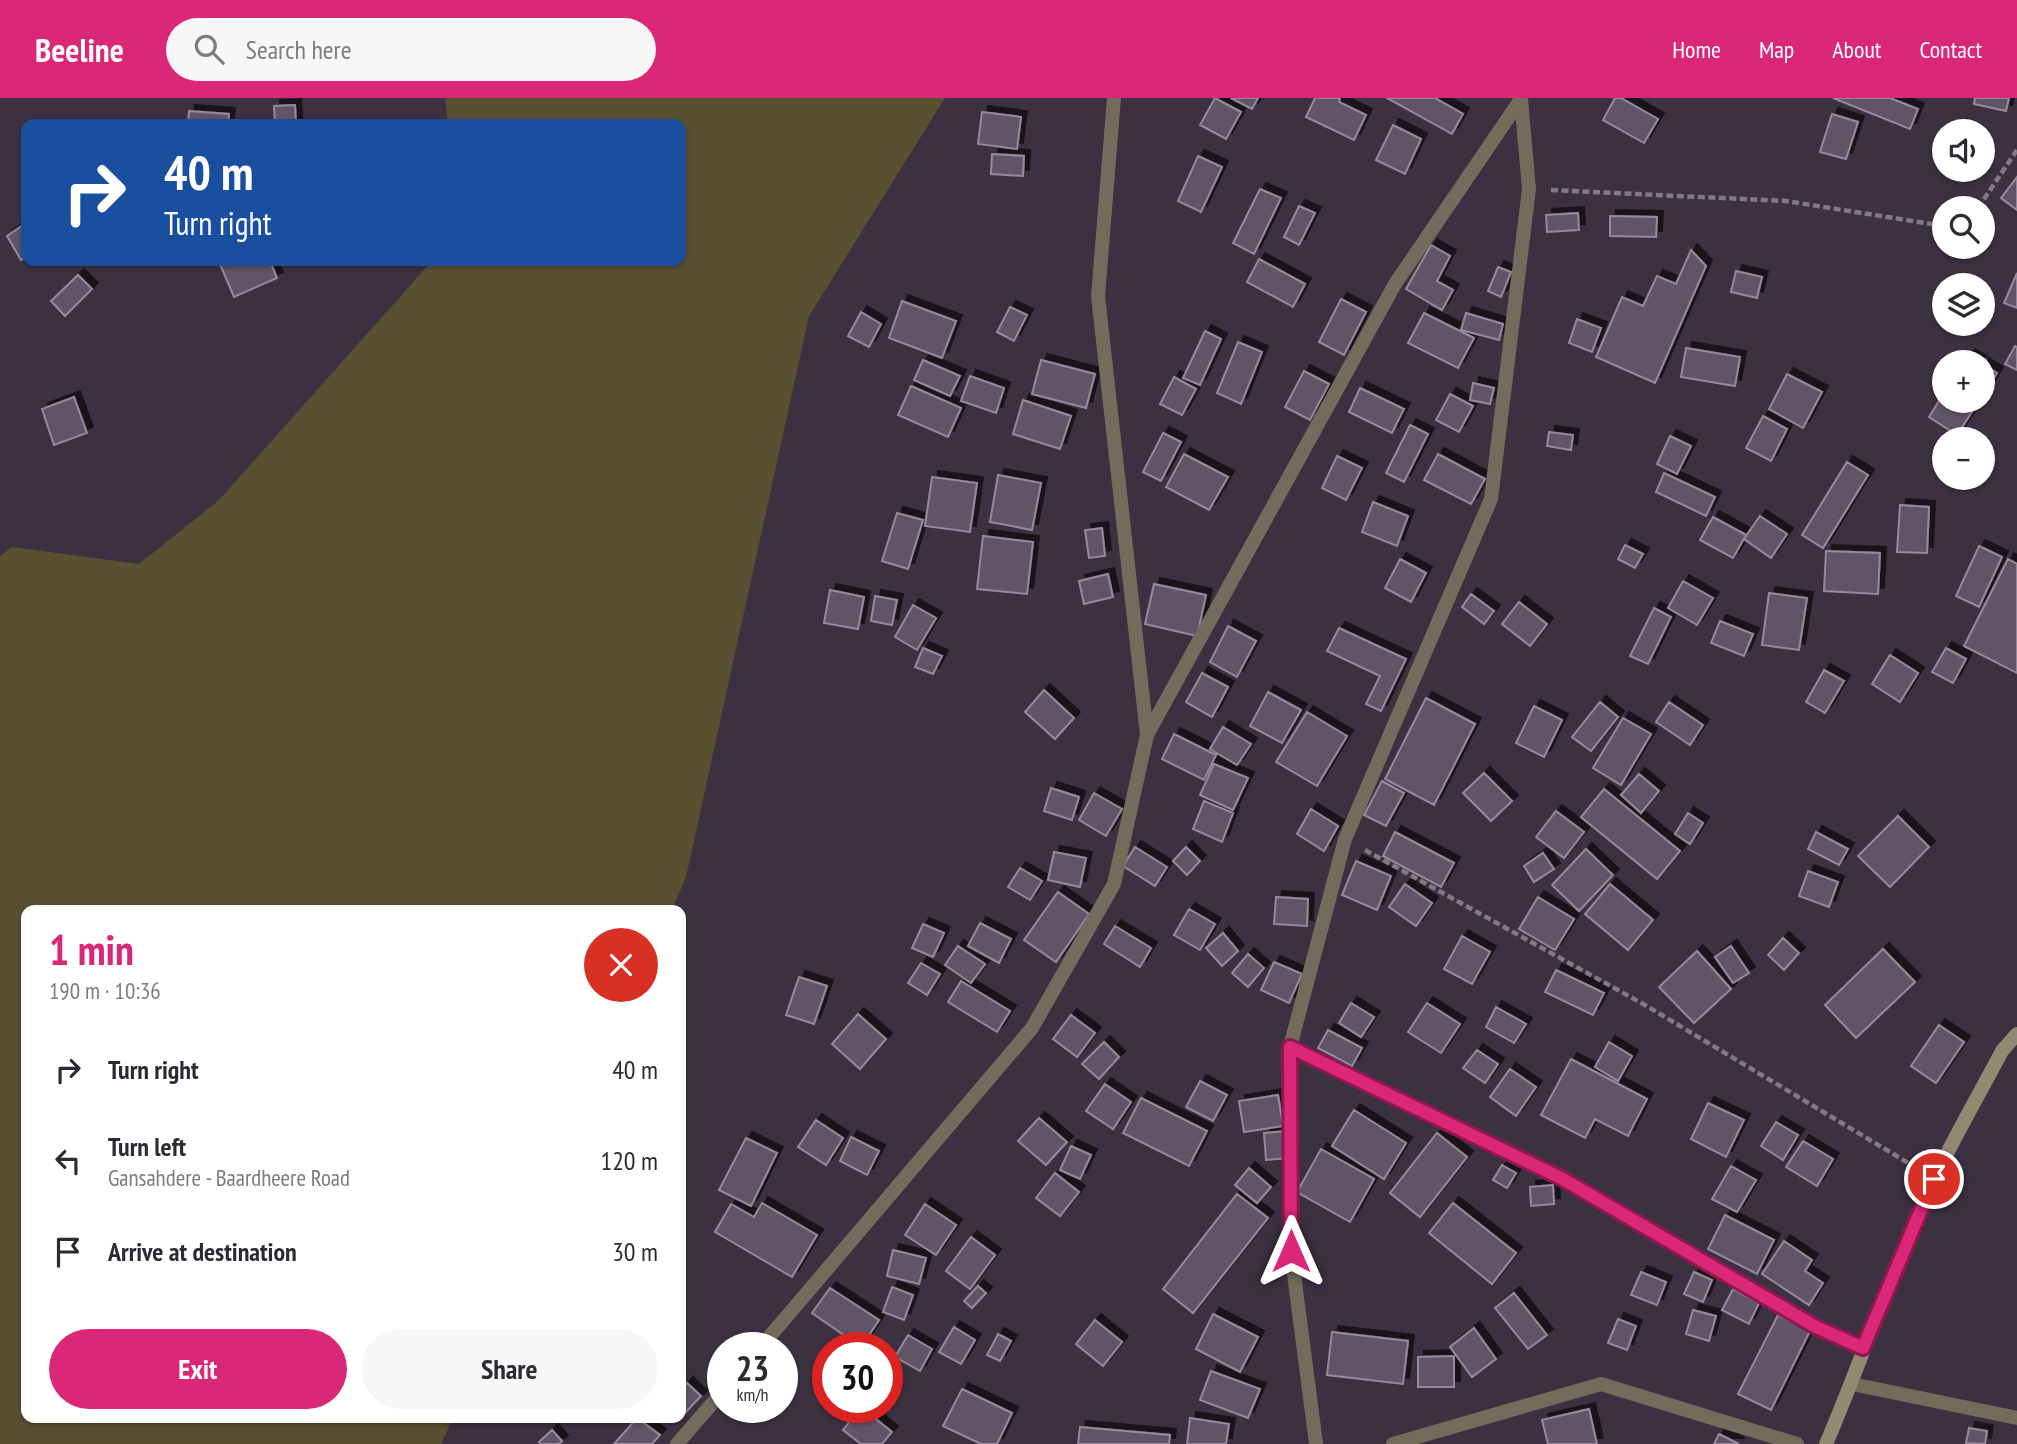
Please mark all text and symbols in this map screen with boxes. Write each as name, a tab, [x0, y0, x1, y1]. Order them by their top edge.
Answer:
search box	[166, 18, 656, 81]
text: Beeline	[35, 28, 124, 71]
icon: search	[190, 30, 228, 68]
text: Search here	[246, 33, 351, 66]
text: Home	[1672, 34, 1721, 65]
text: Map	[1759, 34, 1794, 65]
text: About	[1832, 34, 1881, 65]
text: Contact	[1919, 34, 1982, 65]
map controls	[1932, 119, 1995, 490]
button: sound	[1932, 119, 1995, 182]
text: 40 m	[164, 140, 253, 204]
icon: right	[49, 147, 140, 238]
button: search	[1932, 196, 1995, 259]
text: Turn right	[164, 202, 272, 244]
button: layers	[1932, 273, 1995, 336]
button: +	[1932, 350, 1995, 413]
button: −	[1932, 427, 1995, 490]
text: 1 min	[49, 922, 134, 977]
button: close	[584, 928, 658, 1002]
text: 190 m · 10:36	[49, 976, 161, 1005]
icon: right	[49, 1051, 87, 1089]
text: Turn right	[108, 1053, 199, 1086]
text: 40 m	[612, 1053, 658, 1086]
text: Turn left	[108, 1130, 186, 1163]
icon: left	[49, 1142, 87, 1180]
text: 120 m	[600, 1144, 658, 1177]
pin	[1904, 1149, 1964, 1209]
icon: arrive	[1915, 1160, 1953, 1198]
text: Gansahdere - Baardheere Road	[108, 1163, 350, 1192]
position arrow	[1254, 1214, 1328, 1288]
icon: arrive	[49, 1233, 87, 1271]
text: Arrive at destination	[108, 1235, 297, 1268]
text: 30 m	[612, 1235, 658, 1268]
button: Exit	[49, 1329, 347, 1409]
button: Share	[361, 1329, 658, 1409]
speed limit sign: 30	[812, 1332, 903, 1423]
text: 23	[736, 1345, 769, 1391]
text: km/h	[737, 1383, 768, 1406]

